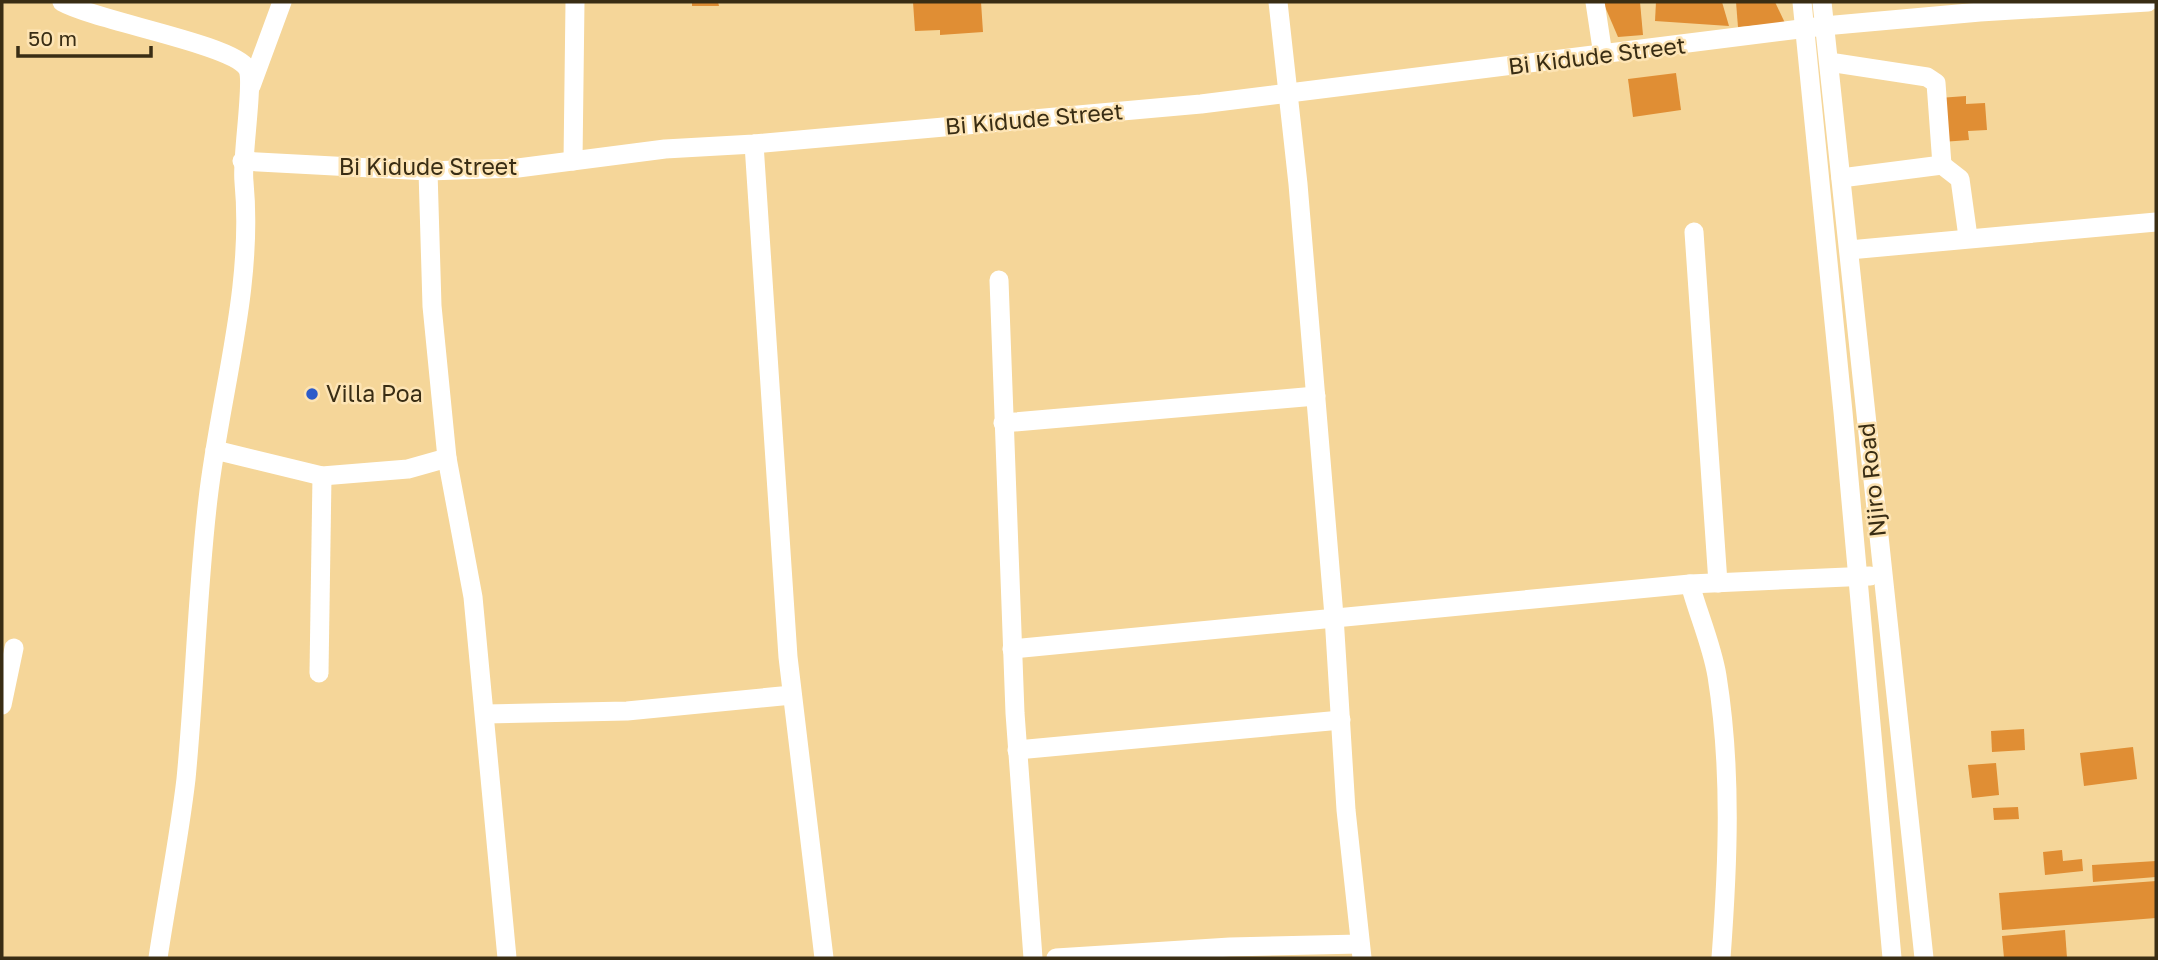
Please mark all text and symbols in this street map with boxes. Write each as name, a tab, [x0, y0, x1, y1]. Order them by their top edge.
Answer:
scale bar	[18, 14, 150, 58]
text: 50 m	[28, 25, 77, 51]
street label: Bi Kidude Street	[1506, 30, 1687, 80]
street label: Bi Kidude Street	[944, 96, 1124, 140]
street label: Bi Kidude Street	[339, 152, 517, 180]
place label: Villa Poa	[326, 379, 423, 407]
marker: Villa Poa	[304, 386, 320, 402]
street label: Njiro Road	[1851, 422, 1891, 538]

